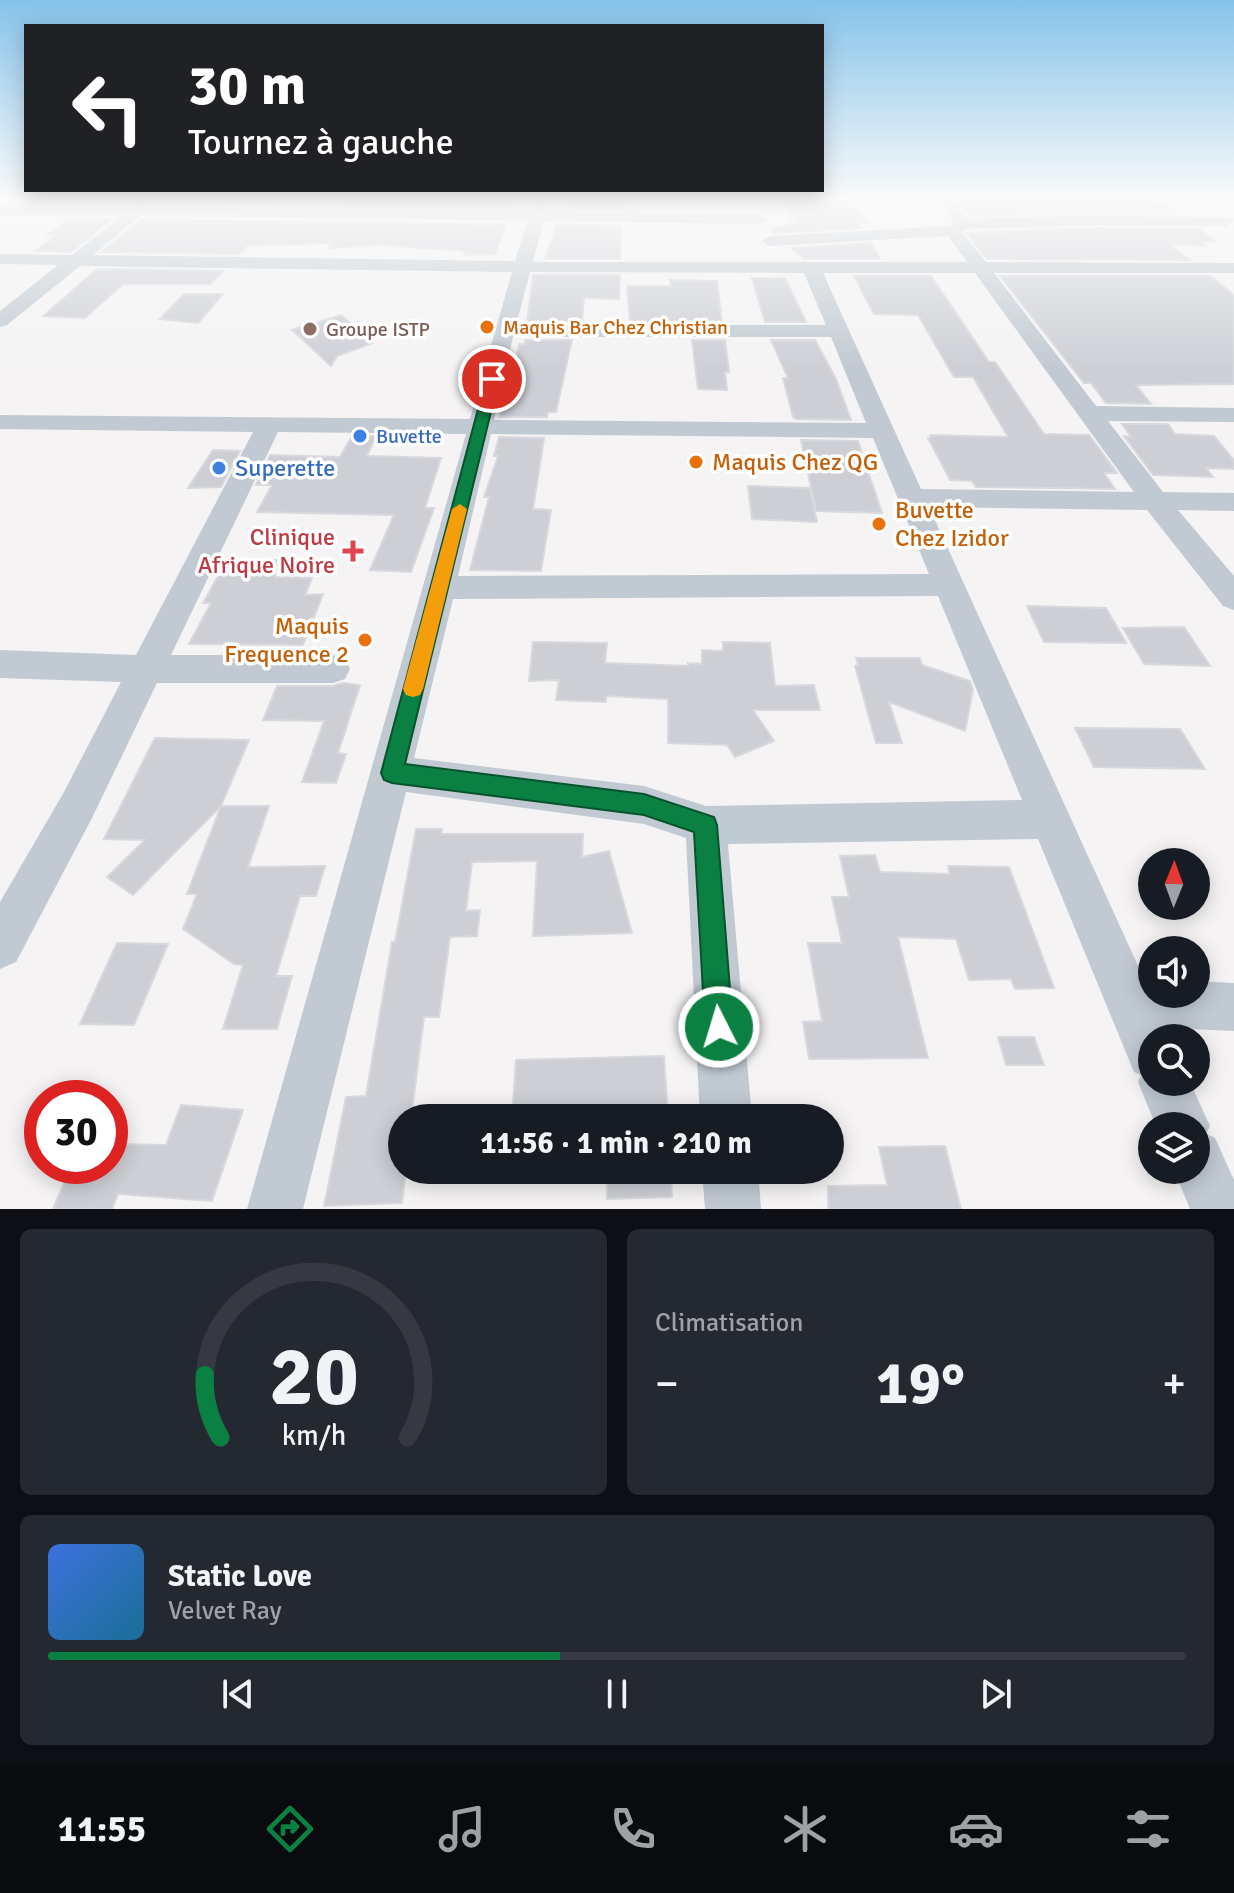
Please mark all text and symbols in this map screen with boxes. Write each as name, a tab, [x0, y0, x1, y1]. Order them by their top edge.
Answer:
text: 30 m	[188, 51, 306, 120]
icon: left	[56, 56, 160, 160]
text: Tournez à gauche	[188, 120, 454, 165]
place label: Maquis Bar Chez Christian	[503, 315, 728, 340]
place label: Groupe ISTP	[326, 317, 430, 342]
marker: Maquis Bar Chez Christian	[478, 318, 496, 336]
marker: Groupe ISTP	[301, 320, 319, 338]
pin	[458, 345, 526, 413]
icon: arrive	[470, 357, 514, 401]
place label: Buvette	[376, 424, 442, 449]
marker: Buvette	[351, 427, 369, 445]
place label: Maquis Chez QG	[712, 447, 878, 477]
place label: Superette	[235, 453, 335, 483]
marker: Maquis Chez QG	[687, 453, 705, 471]
marker: Superette	[210, 459, 228, 477]
place label: Buvette Chez Izidor	[895, 495, 1009, 553]
marker: Buvette Chez Izidor	[870, 515, 888, 533]
place label: Clinique Afrique Noire	[198, 522, 335, 580]
marker: Clinique Afrique Noire	[342, 540, 364, 562]
place label: Maquis Frequence 2	[224, 611, 349, 669]
marker: Maquis Frequence 2	[356, 631, 374, 649]
north arrow	[1138, 848, 1210, 920]
map controls	[1138, 848, 1210, 1184]
button: sound	[1138, 936, 1210, 1008]
position arrow	[677, 985, 761, 1069]
button: search	[1138, 1024, 1210, 1096]
speed limit sign: 30	[24, 1080, 128, 1184]
button: layers	[1138, 1112, 1210, 1184]
text: 11:56 · 1 min · 210 m	[480, 1125, 752, 1162]
text: Climatisation	[655, 1307, 804, 1339]
text: 20	[269, 1326, 358, 1428]
text: 19°	[876, 1347, 965, 1421]
text: −	[655, 1357, 679, 1411]
text: +	[1162, 1357, 1186, 1411]
text: km/h	[281, 1418, 346, 1453]
text: Static Love	[168, 1558, 312, 1595]
text: Velvet Ray	[168, 1595, 282, 1627]
icon: previous	[216, 1672, 260, 1716]
icon: pause	[595, 1672, 639, 1716]
icon: next	[974, 1672, 1018, 1716]
icon: directions	[262, 1801, 318, 1857]
icon: music	[434, 1801, 490, 1857]
icon: phone	[605, 1801, 661, 1857]
icon: climate	[777, 1801, 833, 1857]
icon: car	[948, 1801, 1004, 1857]
icon: filters	[1120, 1801, 1176, 1857]
text: 11:55	[58, 1807, 146, 1852]

